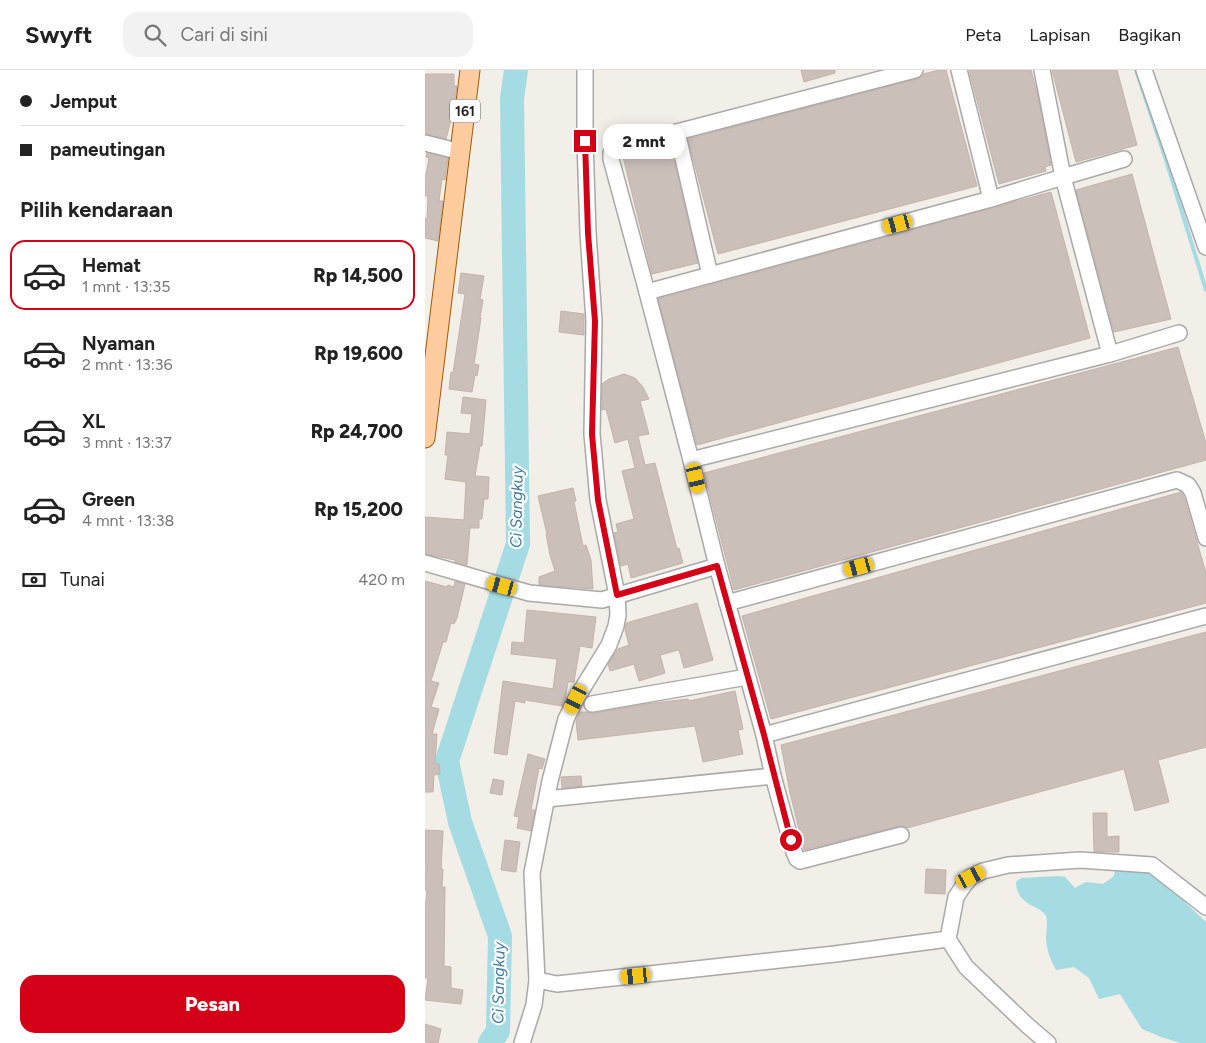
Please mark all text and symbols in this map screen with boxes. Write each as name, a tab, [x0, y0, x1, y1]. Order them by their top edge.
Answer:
search box	[123, 12, 473, 57]
text: Swyft	[25, 20, 93, 49]
icon: search	[141, 21, 169, 49]
text: Cari di sini	[181, 23, 268, 46]
text: Peta	[965, 24, 1001, 46]
text: Lapisan	[1029, 24, 1090, 46]
text: Bagikan	[1118, 24, 1181, 46]
text: Jemput	[50, 90, 117, 113]
road number: 161	[450, 99, 480, 122]
callout: 2 mnt	[603, 124, 685, 158]
route end	[574, 130, 596, 152]
text: 2 mnt	[622, 132, 666, 151]
text: pameutingan	[50, 138, 165, 161]
text: Pilih kendaraan	[20, 196, 173, 223]
car	[881, 213, 914, 235]
icon: car	[22, 253, 67, 298]
text: Hemat	[82, 254, 141, 277]
text: Rp 14,500	[313, 264, 403, 287]
text: 1 mnt · 13:35	[82, 277, 170, 296]
icon: car	[22, 331, 67, 376]
text: Nyaman	[82, 332, 155, 355]
text: Rp 19,600	[314, 342, 403, 365]
text: 2 mnt · 13:36	[82, 355, 173, 374]
icon: car	[22, 409, 67, 454]
text: XL	[82, 410, 105, 433]
text: Rp 24,700	[311, 420, 403, 443]
text: 3 mnt · 13:37	[82, 433, 172, 452]
car	[685, 462, 706, 494]
water label: Ci Sangkuy	[506, 465, 527, 548]
icon: car	[22, 487, 67, 532]
text: Green	[82, 488, 135, 511]
text: Rp 15,200	[314, 498, 403, 521]
text: 4 mnt · 13:38	[82, 511, 174, 530]
car	[842, 556, 875, 578]
icon: cash	[20, 566, 48, 594]
text: Tunai	[60, 568, 105, 591]
text: 420 m	[358, 570, 405, 589]
car	[485, 575, 518, 597]
car	[562, 682, 589, 716]
route start	[780, 829, 802, 851]
car	[954, 864, 987, 890]
water label: Ci Sangkuy	[488, 941, 509, 1024]
car	[620, 967, 651, 985]
button: Pesan	[20, 975, 405, 1033]

